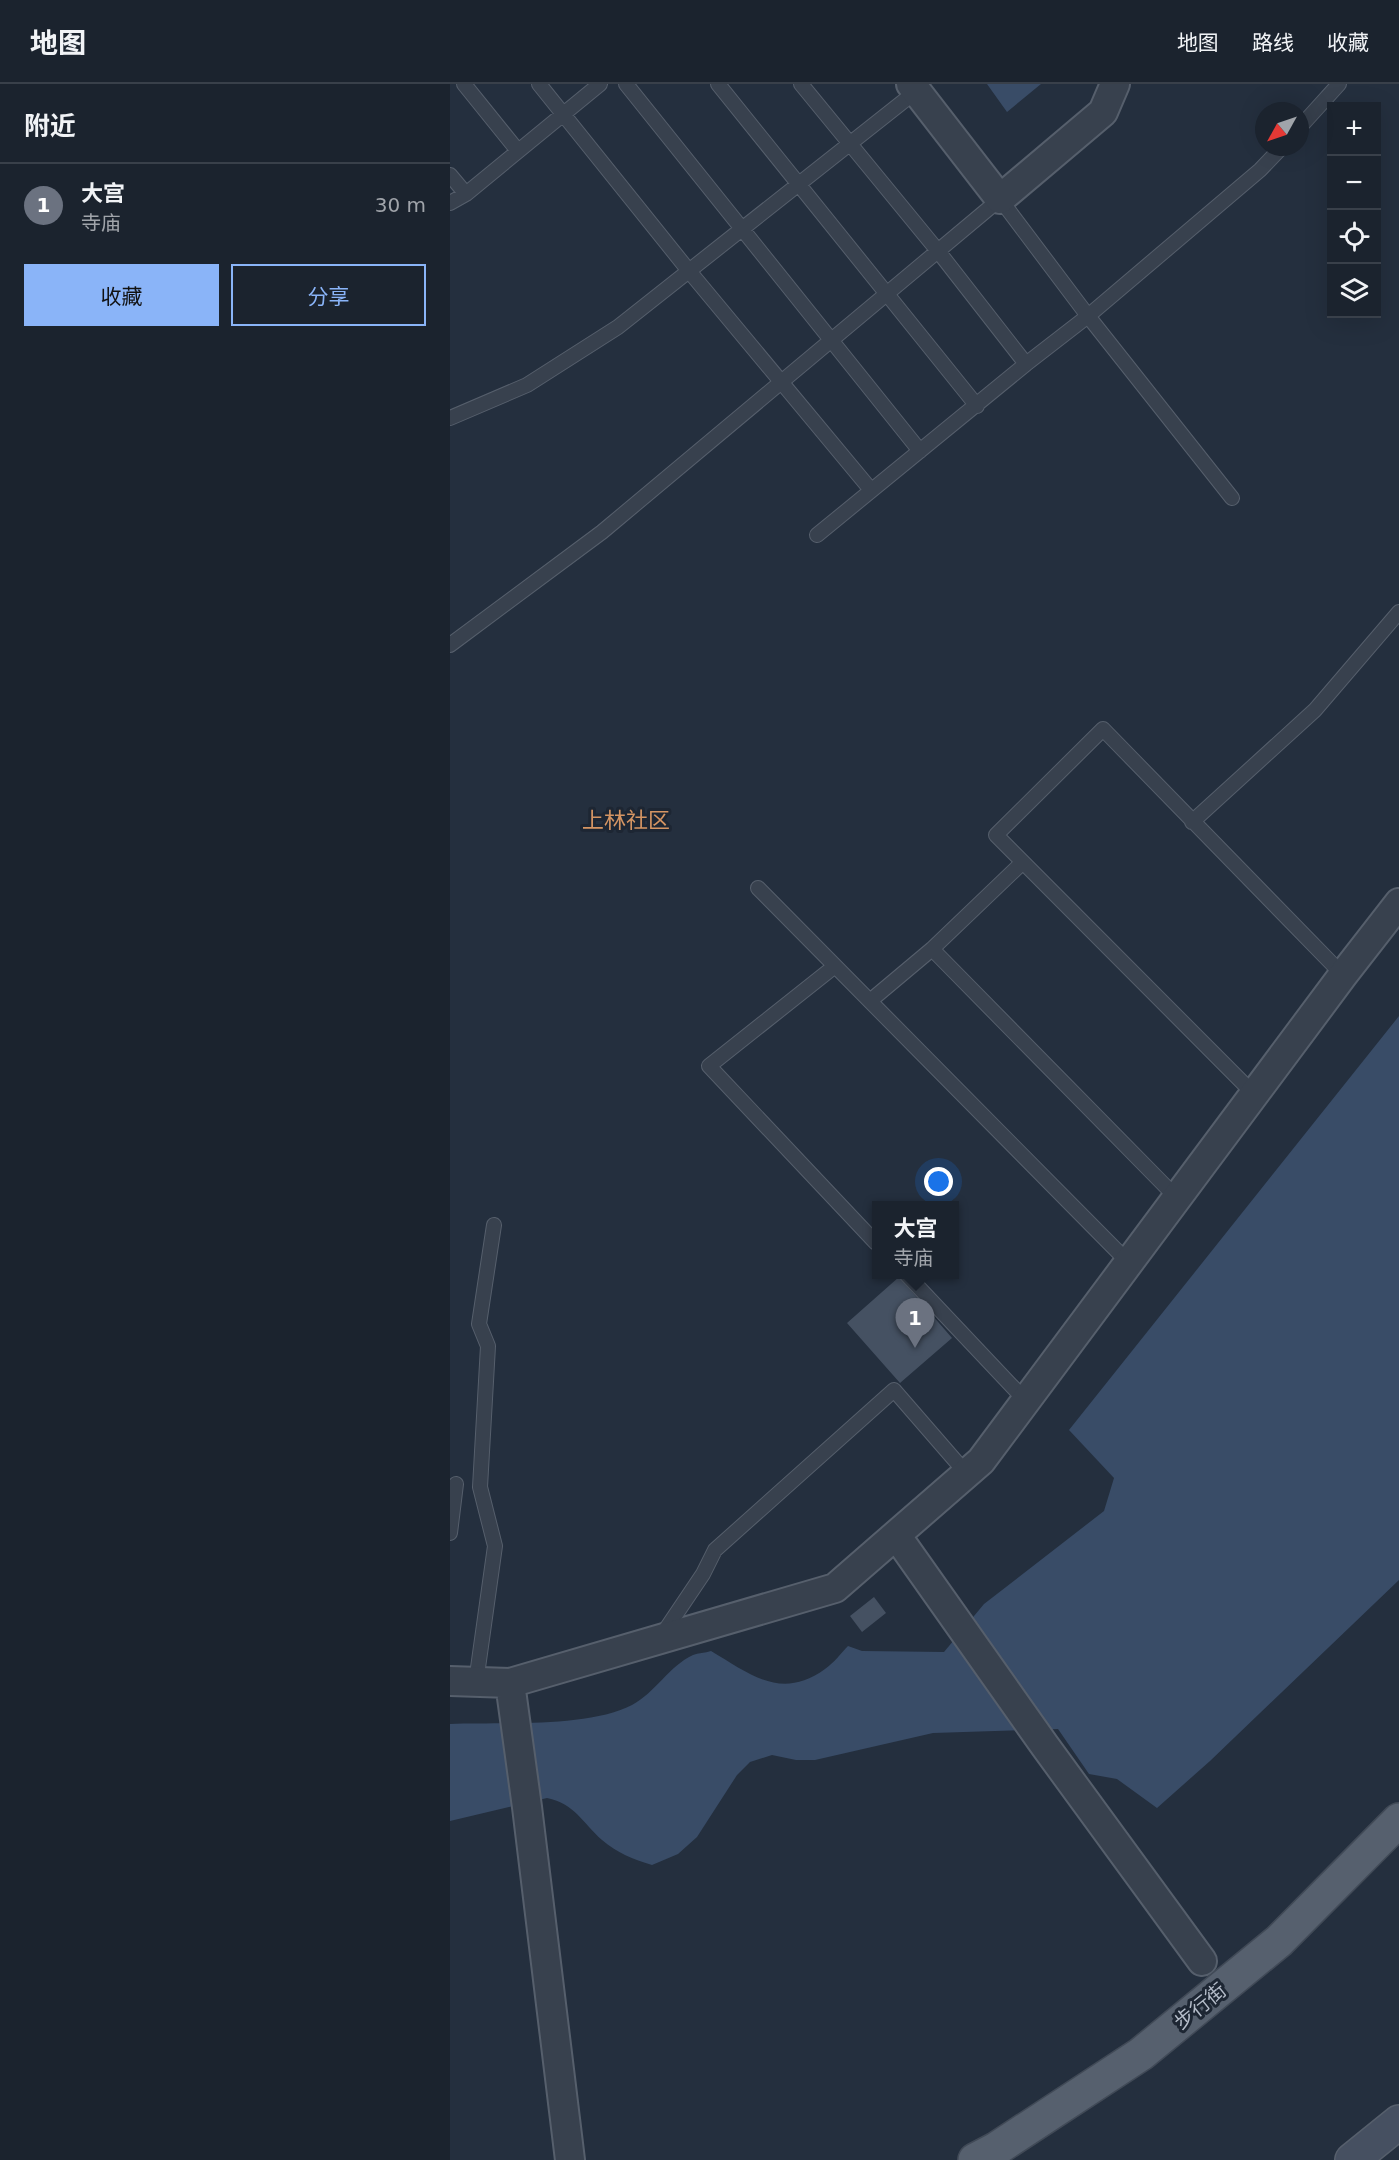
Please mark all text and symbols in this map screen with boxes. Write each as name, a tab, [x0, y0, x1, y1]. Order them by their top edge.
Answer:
text: 地图	[30, 27, 86, 60]
text: 地图	[1177, 31, 1219, 55]
text: 路线	[1252, 31, 1294, 55]
text: 收藏	[1327, 31, 1369, 55]
north arrow	[1255, 102, 1309, 156]
map controls	[1327, 102, 1381, 318]
button: +	[1327, 102, 1381, 156]
text: 附近	[24, 111, 76, 141]
button: −	[1327, 156, 1381, 210]
text: 大宫	[81, 181, 125, 206]
text: 1	[37, 193, 50, 217]
text: 30 m	[375, 193, 426, 217]
button: locate	[1327, 210, 1381, 264]
text: 寺庙	[81, 211, 121, 235]
button: 收藏	[24, 264, 219, 326]
button: 分享	[231, 264, 426, 326]
button: layers	[1327, 264, 1381, 318]
district label: 上林社区	[582, 808, 670, 833]
your location	[924, 1167, 953, 1196]
popup	[872, 1201, 959, 1279]
text: 大宫	[893, 1216, 938, 1241]
text: 寺庙	[893, 1246, 933, 1270]
pin: 1	[896, 1298, 934, 1348]
street label: 步行街	[1169, 1978, 1231, 2034]

